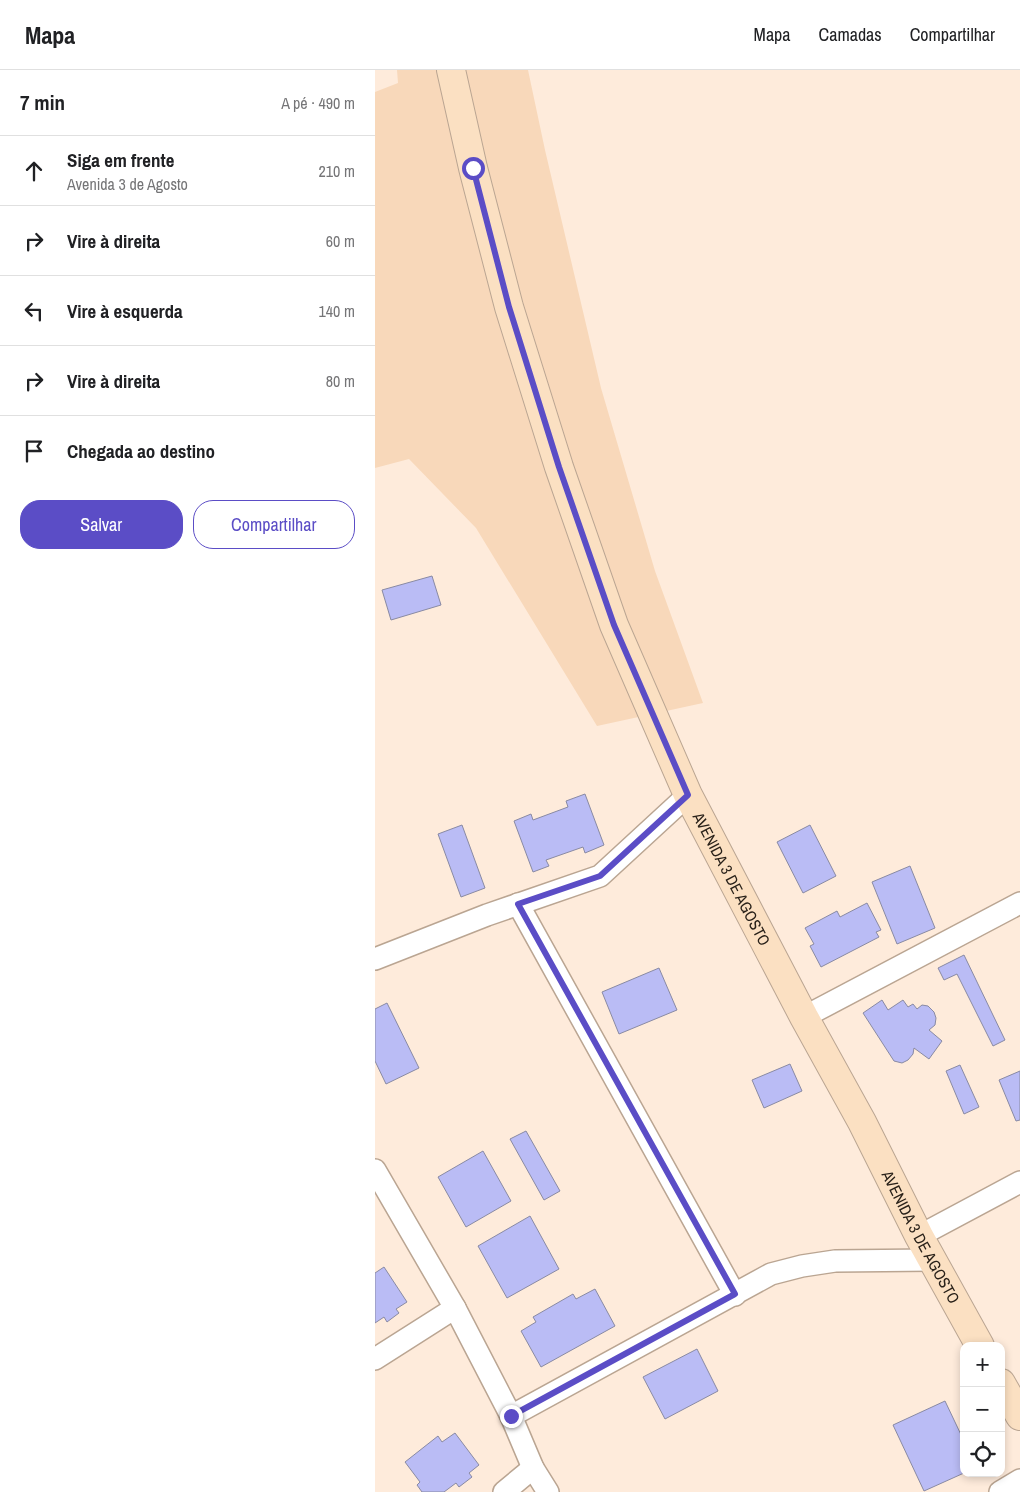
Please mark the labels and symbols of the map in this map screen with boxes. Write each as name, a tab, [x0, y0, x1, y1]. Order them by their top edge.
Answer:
route start	[462, 157, 485, 180]
street label: AVENIDA 3 DE AGOSTO	[687, 807, 776, 949]
street label: AVENIDA 3 DE AGOSTO	[876, 1166, 965, 1307]
route end	[500, 1405, 523, 1428]

